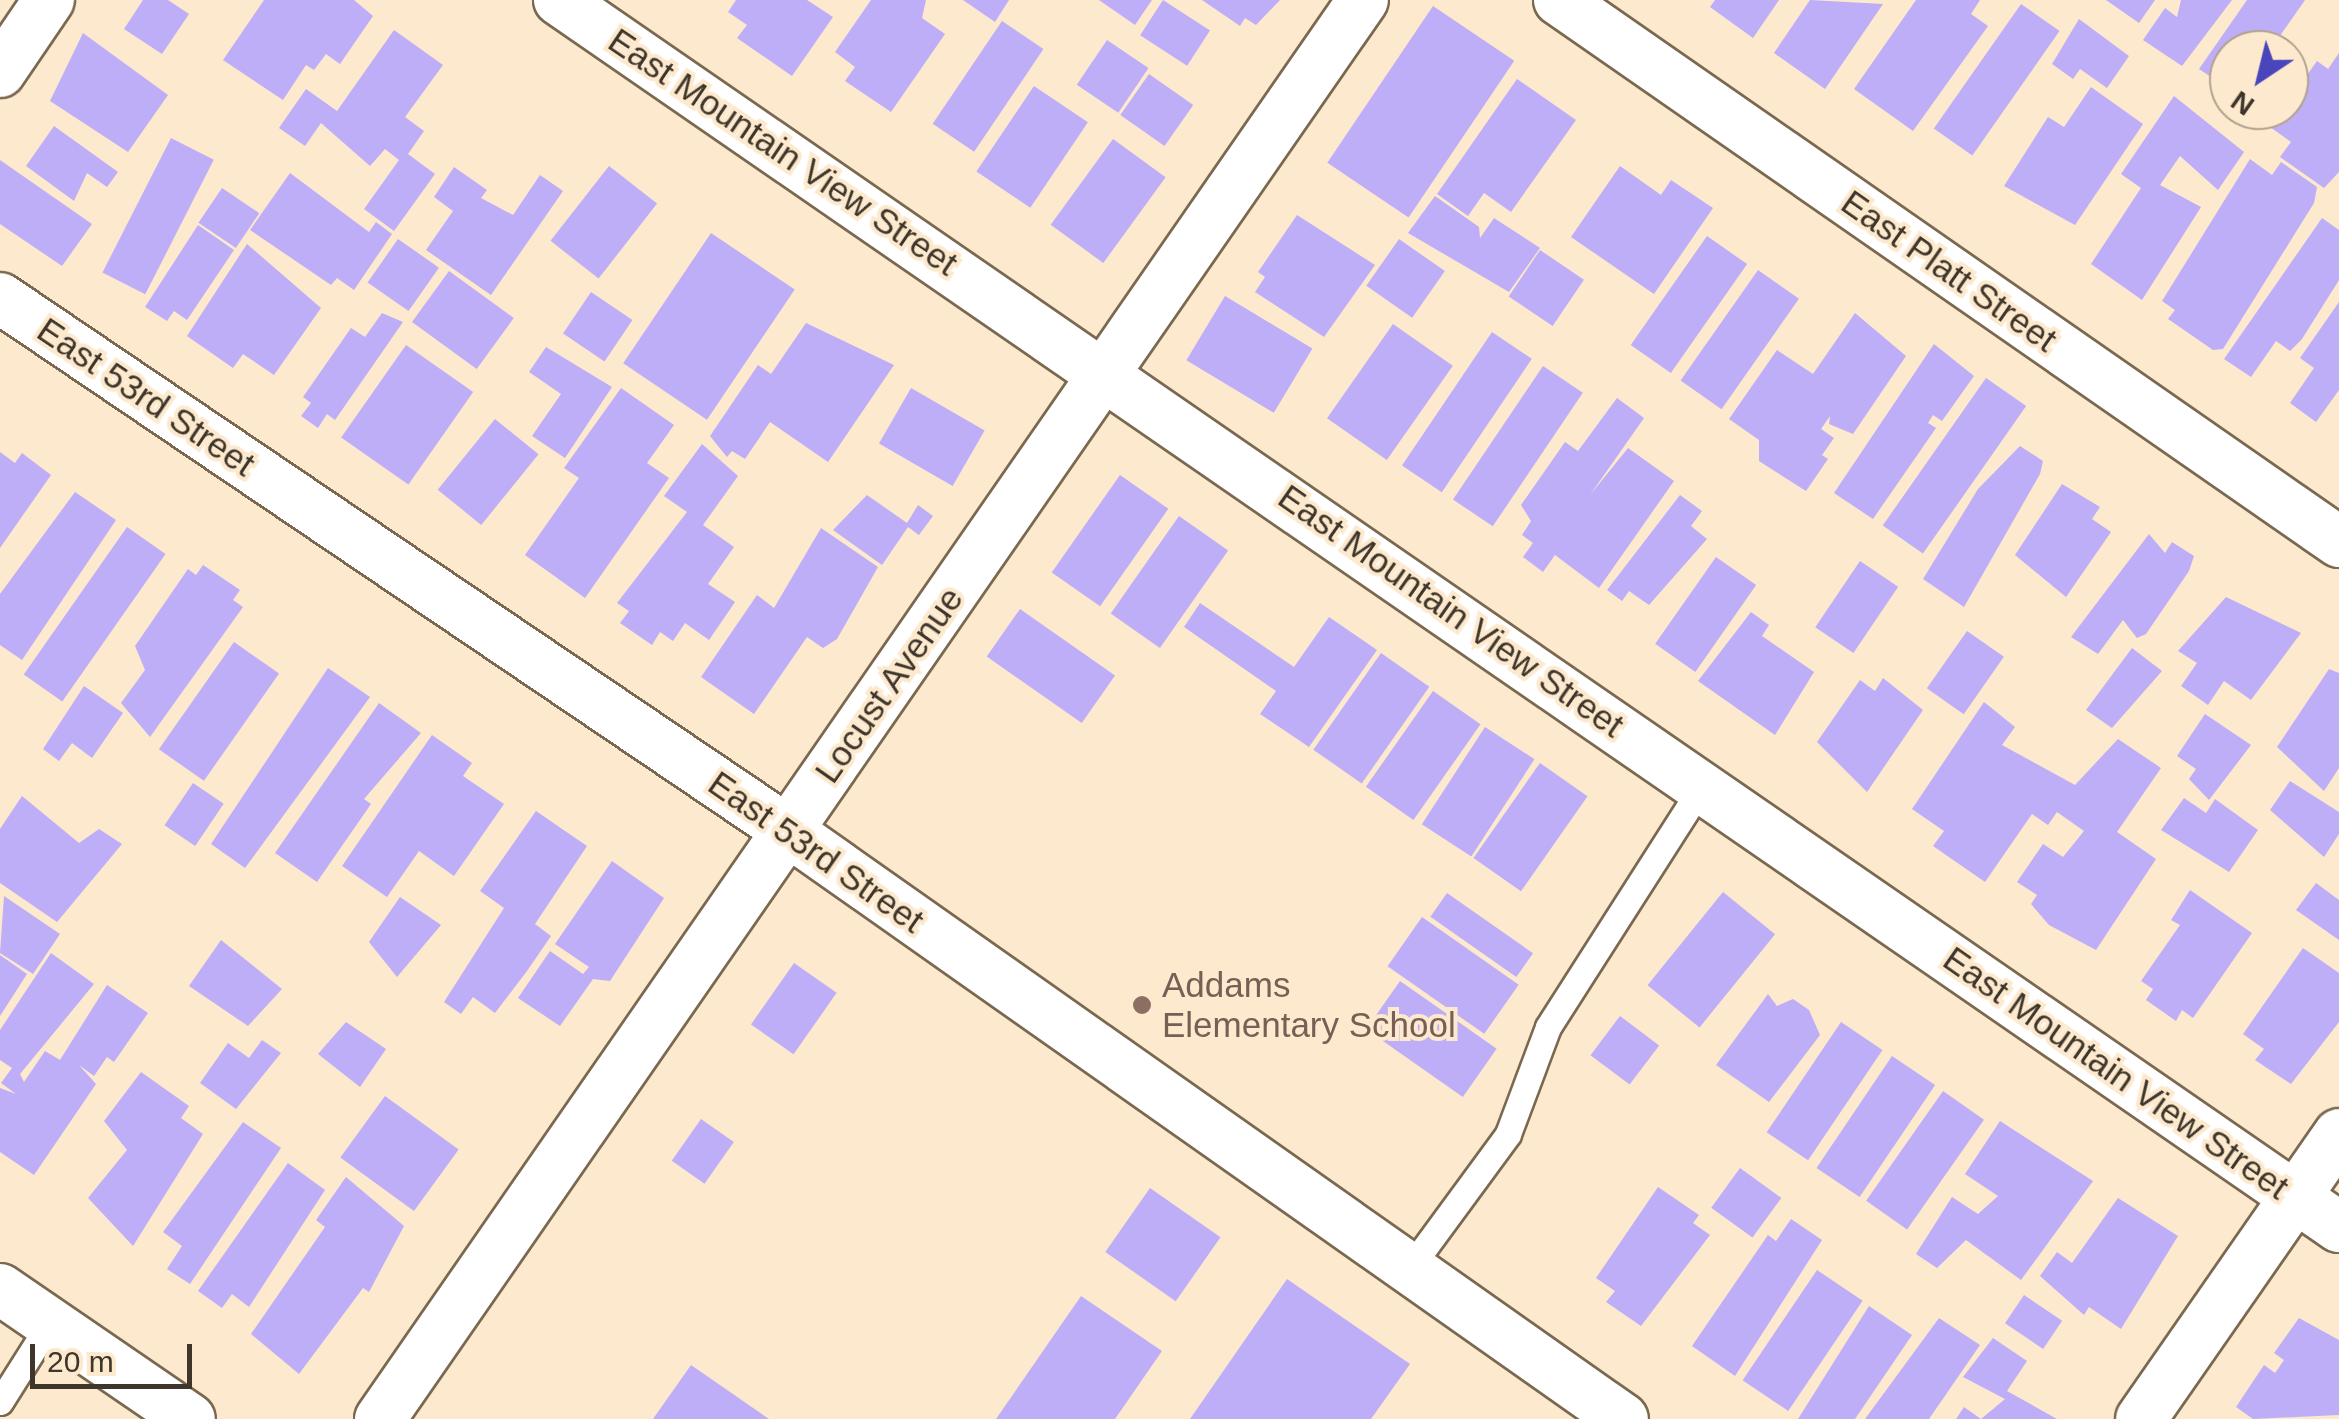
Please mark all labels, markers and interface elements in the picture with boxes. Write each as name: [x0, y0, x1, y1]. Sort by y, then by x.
street label: East Mountain View Street: [601, 19, 965, 285]
north arrow: [2209, 30, 2309, 130]
text: N: [2225, 85, 2260, 122]
street label: East Platt Street: [1833, 181, 2065, 361]
street label: East 53rd Street: [29, 309, 263, 485]
street label: East Mountain View Street: [1270, 476, 1632, 746]
street label: Locust Avenue: [806, 578, 972, 792]
street label: East 53rd Street: [700, 762, 932, 942]
street label: East Mountain View Street: [1935, 938, 2297, 1208]
place label: Addams Elementary School: [1162, 964, 1456, 1046]
marker: Addams Elementary School: [1131, 994, 1153, 1016]
scale bar: [35, 1324, 198, 1386]
text: 20 m: [47, 1345, 114, 1378]

